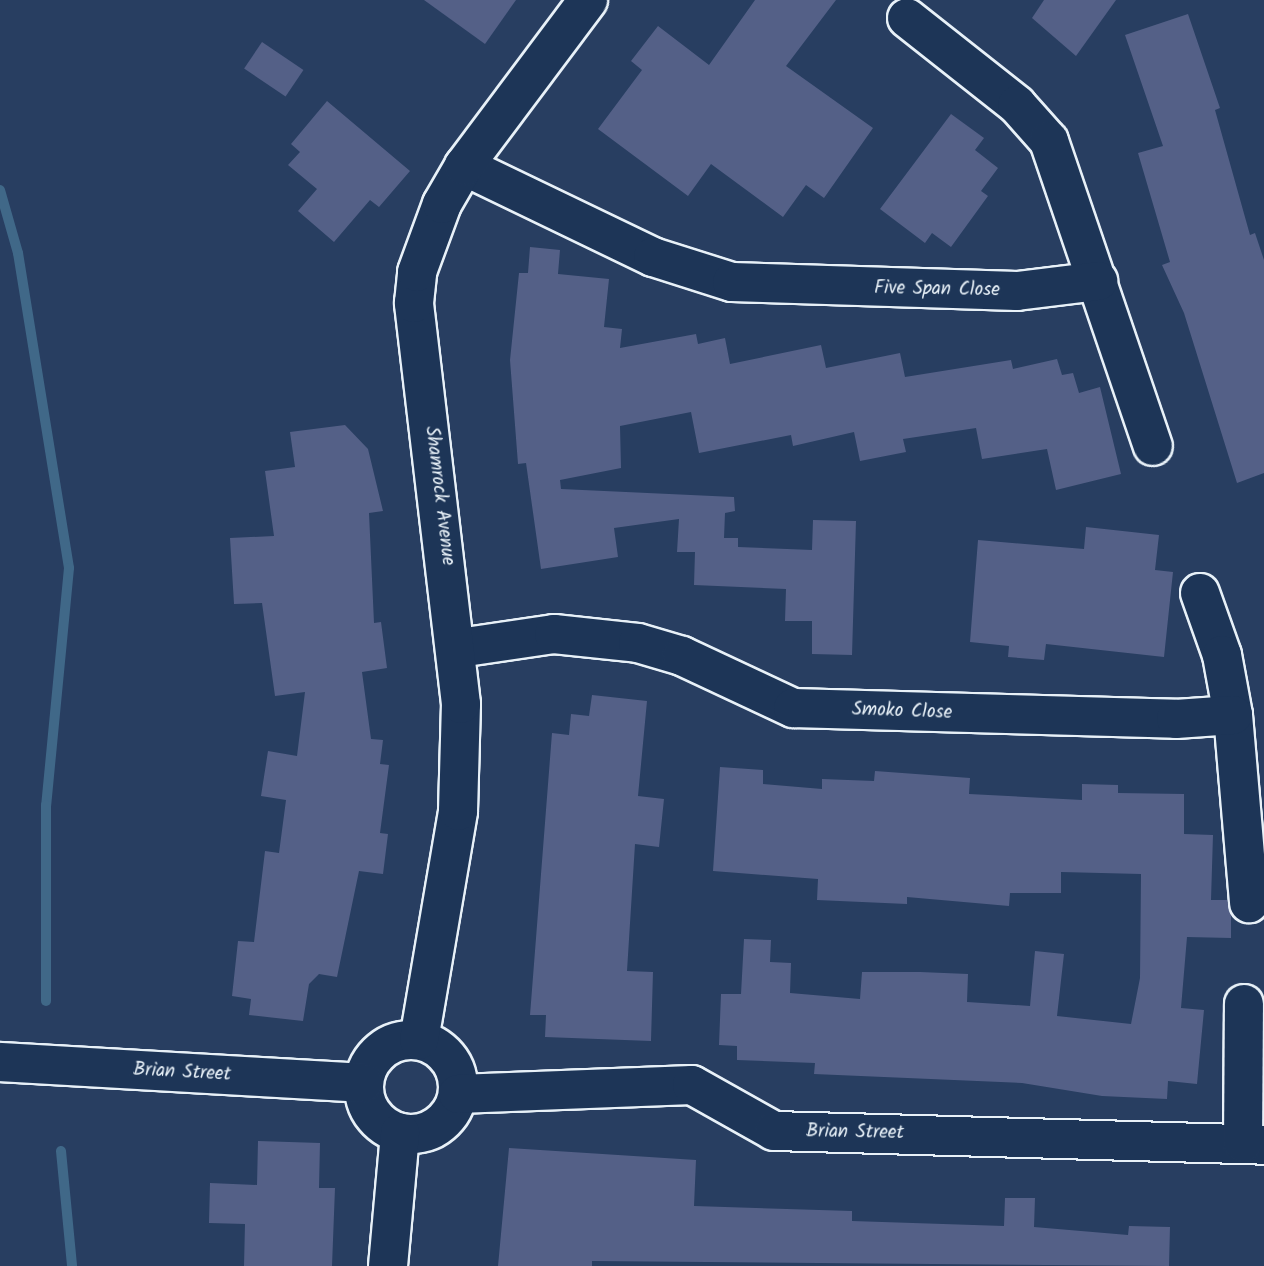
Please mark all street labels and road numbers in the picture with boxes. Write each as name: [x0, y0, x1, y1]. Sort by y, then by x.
street label: Five Span Close: [874, 278, 1000, 302]
street label: Shamrock Avenue: [419, 425, 459, 567]
street label: Smoko Close: [852, 699, 952, 725]
street label: Brian Street: [133, 1059, 231, 1087]
street label: Brian Street: [806, 1121, 904, 1145]

